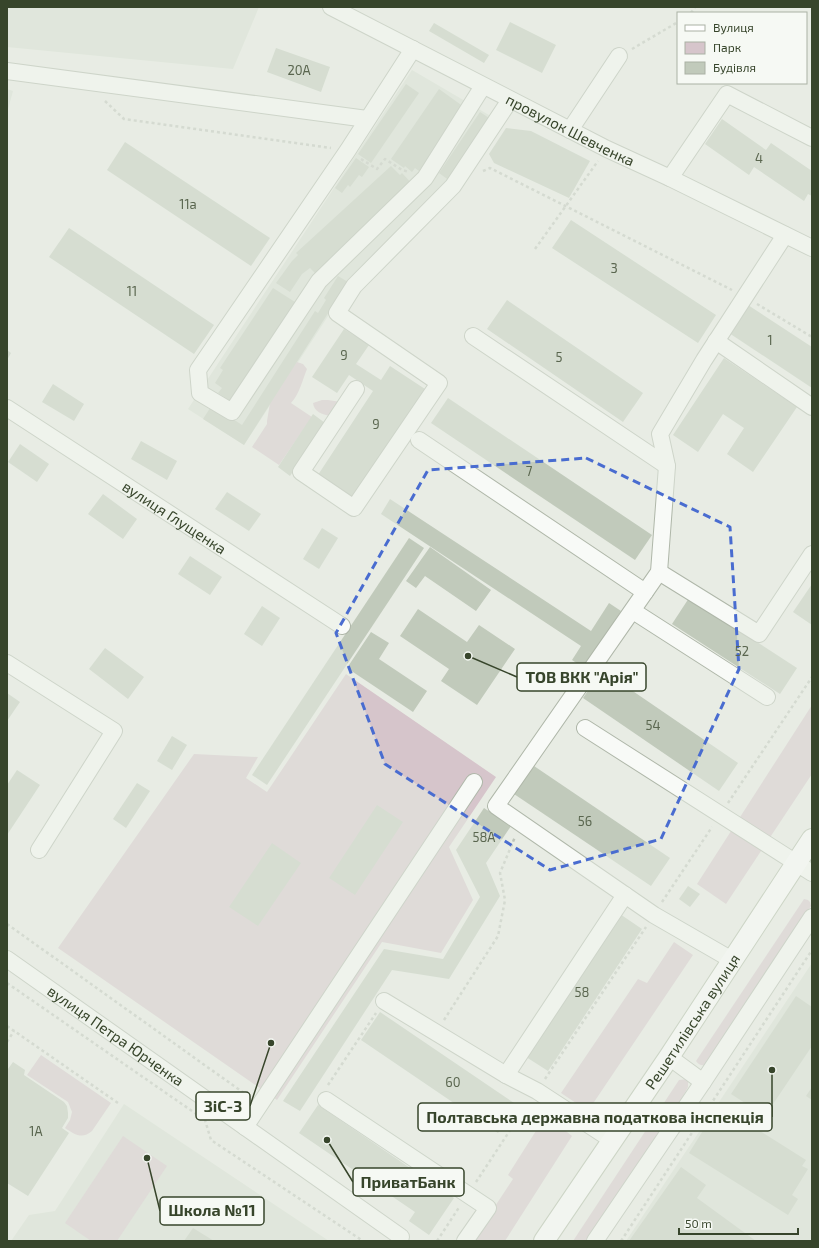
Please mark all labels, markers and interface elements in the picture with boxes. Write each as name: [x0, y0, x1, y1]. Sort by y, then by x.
legend: [677, 12, 807, 84]
text: Вулиця: [713, 20, 754, 35]
text: Парк: [713, 40, 742, 54]
text: Будівля: [713, 60, 756, 75]
house number: 20А: [287, 62, 311, 78]
street label: провулок Шевченка: [503, 90, 637, 169]
house number: 4: [755, 150, 763, 166]
house number: 11а: [179, 196, 197, 212]
house number: 3: [610, 260, 618, 276]
house number: 11: [127, 283, 137, 299]
house number: 1: [767, 332, 773, 348]
house number: 9: [340, 347, 348, 363]
house number: 5: [556, 349, 563, 365]
house number: 9: [372, 416, 380, 432]
house number: 7: [526, 463, 533, 479]
street label: вулиця Глущенка: [119, 477, 230, 557]
house number: 52: [735, 643, 749, 659]
callout: ТОВ ВКК "Арія": [517, 663, 646, 691]
text: ТОВ ВКК "Арія": [525, 667, 639, 686]
house number: 54: [646, 717, 660, 733]
house number: 56: [578, 813, 592, 829]
house number: 58А: [473, 829, 495, 845]
street label: Решетилівська вулиця: [641, 950, 743, 1092]
street label: вулиця Петра Юрченка: [44, 981, 188, 1090]
house number: 58: [575, 984, 589, 1000]
house number: 60: [445, 1074, 461, 1090]
callout: ЗіС-3: [196, 1092, 250, 1120]
text: ЗіС-3: [204, 1096, 242, 1115]
callout: Полтавська державна податкова інспекція: [418, 1103, 772, 1131]
text: Полтавська державна податкова інспекція: [426, 1107, 764, 1126]
house number: 1А: [29, 1123, 43, 1139]
callout: ПриватБанк: [353, 1168, 464, 1196]
text: ПриватБанк: [361, 1172, 455, 1191]
callout: Школа №11: [160, 1197, 264, 1225]
text: Школа №11: [168, 1200, 256, 1219]
scale bar: [679, 1210, 798, 1236]
text: 50 m: [685, 1216, 712, 1230]

